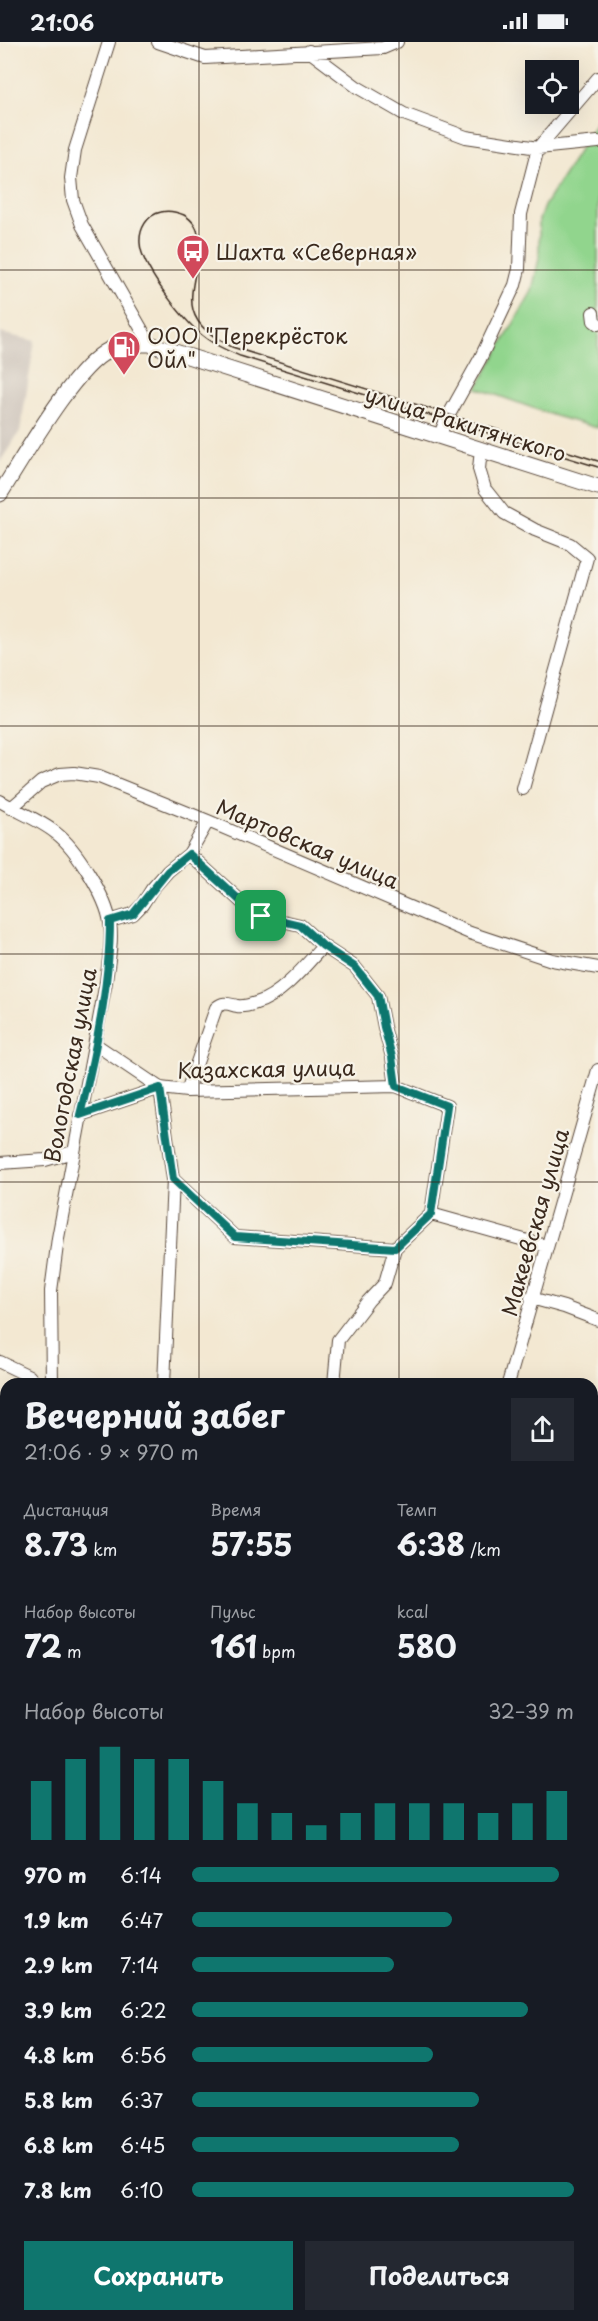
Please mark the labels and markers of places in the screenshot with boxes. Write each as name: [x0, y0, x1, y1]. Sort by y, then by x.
bus stop icon: Шахта «Северная»: [175, 233, 211, 280]
place label: Шахта «Северная»: [216, 235, 417, 267]
place label: ООО "Перекрёсток Ойл": [147, 319, 348, 375]
fuel station icon: ООО "Перекрёсток Ойл": [106, 329, 142, 376]
pin: [235, 890, 286, 941]

